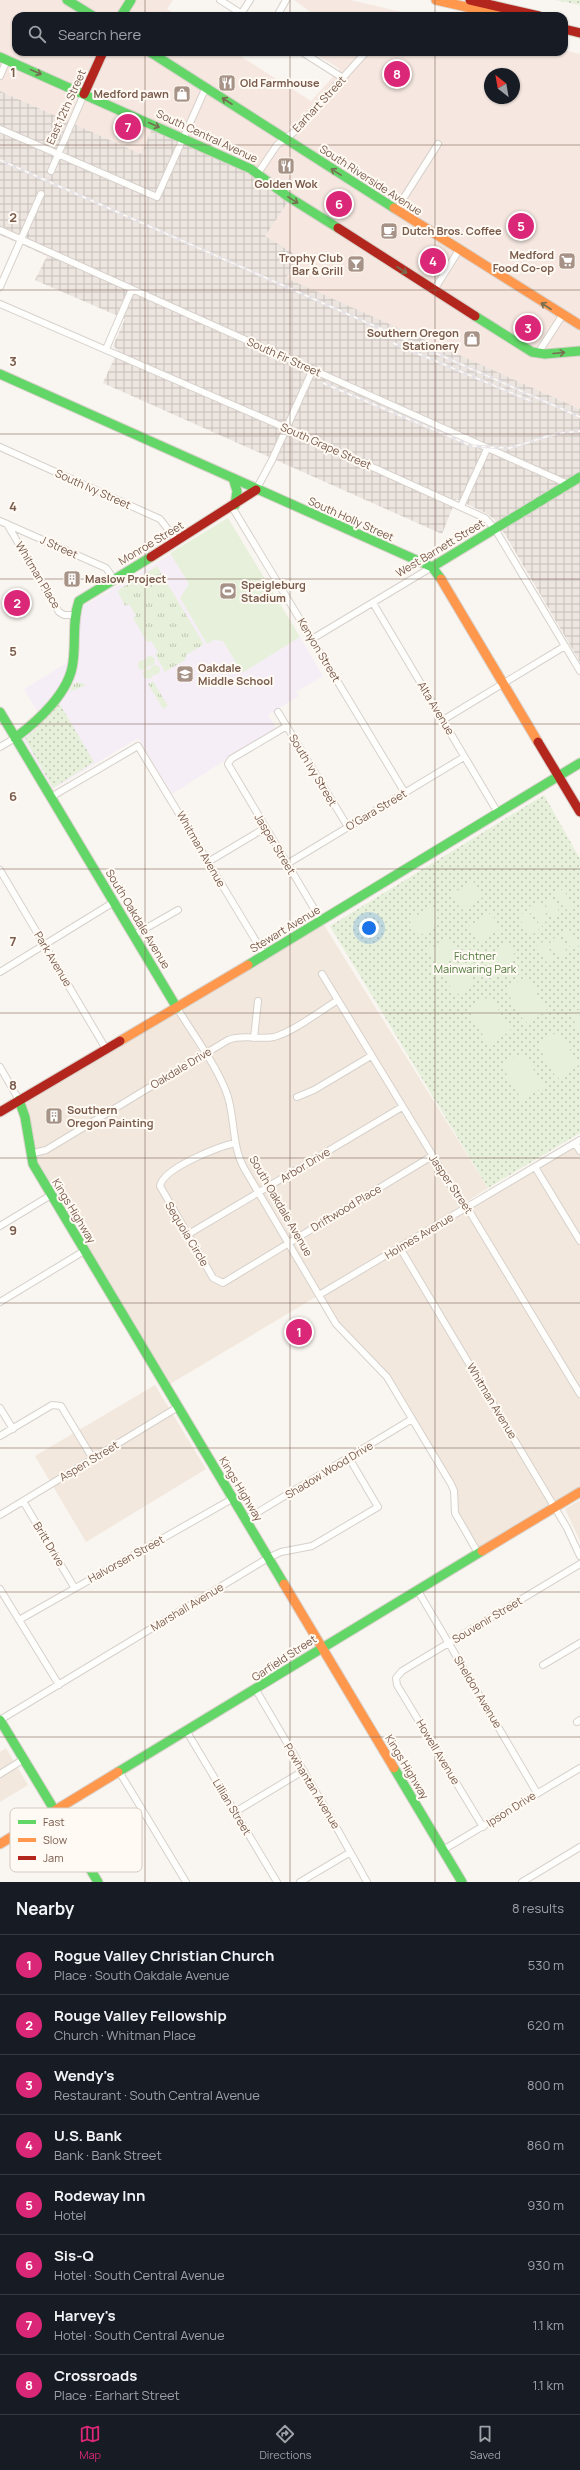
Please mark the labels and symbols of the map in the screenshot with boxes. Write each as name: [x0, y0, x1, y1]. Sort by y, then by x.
pin: 8: [384, 59, 410, 89]
text: 1: [10, 63, 16, 81]
street label: East 12th Street: [42, 67, 89, 147]
north arrow: [484, 68, 520, 104]
one-way arrow: [29, 69, 41, 77]
street label: Earhart Street: [289, 72, 349, 135]
restaurant icon: Old Farmhouse: [217, 73, 237, 93]
place label: Old Farmhouse: [240, 75, 320, 90]
shop icon: Medford pawn: [172, 84, 192, 104]
place label: Medford pawn: [94, 86, 169, 101]
one-way arrow: [222, 97, 233, 105]
street label: South Central Avenue: [154, 105, 261, 166]
pin: 7: [115, 112, 141, 142]
one-way arrow: [148, 122, 160, 129]
street label: South Riverside Avenue: [317, 141, 426, 219]
restaurant icon: Golden Wok: [276, 156, 296, 176]
one-way arrow: [330, 167, 342, 175]
place label: Golden Wok: [254, 176, 319, 191]
pin: 6: [326, 189, 352, 219]
one-way arrow: [287, 196, 299, 204]
text: 2: [9, 208, 17, 226]
pin: 5: [508, 211, 534, 241]
cafe icon: Dutch Bros. Coffee: [379, 221, 399, 241]
place label: Dutch Bros. Coffee: [402, 223, 502, 238]
pin: 4: [420, 246, 446, 276]
place label: Medford Food Co-op: [493, 247, 554, 275]
place label: Trophy Club Bar & Grill: [279, 250, 343, 278]
supermarket icon: Medford Food Co-op: [557, 251, 577, 271]
bar icon: Trophy Club Bar & Grill: [346, 254, 366, 274]
one-way arrow: [396, 266, 408, 274]
one-way arrow: [540, 301, 552, 309]
pin: 3: [515, 313, 541, 343]
place label: Southern Oregon Stationery: [367, 325, 460, 353]
shop icon: Southern Oregon Stationery: [462, 329, 482, 349]
street label: South Fir Street: [245, 334, 324, 380]
one-way arrow: [552, 349, 565, 356]
text: 3: [9, 352, 17, 370]
street label: South Grape Street: [278, 419, 374, 472]
street label: South Ivy Street: [53, 465, 133, 512]
street label: South Holly Street: [306, 493, 396, 544]
text: 4: [9, 497, 17, 515]
street label: West Barnett Street: [393, 515, 487, 580]
street label: Monroe Street: [115, 517, 186, 568]
street label: J Street: [38, 532, 80, 561]
street label: Whitman Place: [13, 538, 65, 612]
building icon: Maslow Project: [62, 569, 82, 589]
place label: Maslow Project: [85, 571, 167, 586]
place label: Speigleburg Stadium: [241, 577, 306, 605]
sports icon: Speigleburg Stadium: [218, 581, 238, 601]
pin: 2: [4, 588, 30, 618]
street label: Kenyon Street: [295, 615, 344, 684]
text: 5: [9, 642, 17, 660]
place label: Oakdale Middle School: [198, 660, 273, 688]
school or university icon: Oakdale Middle School: [175, 664, 195, 684]
street label: Alta Avenue: [415, 678, 459, 738]
street label: South Ivy Street: [286, 731, 341, 808]
street label: O'Gara Street: [343, 785, 409, 834]
text: 6: [9, 787, 17, 805]
street label: Whitman Avenue: [174, 808, 230, 890]
street label: Jasper Street: [251, 811, 299, 877]
street label: South Oakdale Avenue: [103, 866, 174, 972]
street label: Stewart Avenue: [247, 901, 323, 956]
your location: [359, 918, 379, 938]
street label: Park Avenue: [31, 928, 76, 990]
text: 7: [10, 932, 17, 950]
park label: Fichtner Mainwaring Park: [434, 948, 517, 976]
street label: Oakdale Drive: [147, 1043, 215, 1092]
text: 8: [9, 1076, 17, 1094]
place label: Southern Oregon Painting: [67, 1102, 154, 1130]
building icon: Southern Oregon Painting: [44, 1106, 64, 1126]
street label: Arbor Drive: [277, 1143, 333, 1185]
street label: Jasper Street: [426, 1151, 477, 1216]
street label: South Oakdale Avenue: [246, 1153, 317, 1259]
street label: Kings Highway: [49, 1176, 100, 1246]
street label: Driftwood Place: [308, 1180, 384, 1235]
street label: Sequoia Circle: [162, 1199, 213, 1269]
street label: Holmes Avenue: [381, 1209, 457, 1262]
text: 9: [9, 1221, 17, 1239]
pin: 1: [286, 1317, 312, 1347]
street label: Whitman Avenue: [464, 1360, 521, 1442]
street label: Aspen Street: [56, 1437, 121, 1484]
street label: Shadow Wood Drive: [282, 1437, 376, 1502]
street label: Kings Highway: [216, 1454, 267, 1524]
street label: Britt Drive: [30, 1519, 69, 1569]
street label: Halvorsen Street: [85, 1531, 167, 1586]
street label: Marshall Avenue: [148, 1579, 226, 1634]
street label: Souvenir Street: [449, 1593, 524, 1646]
street label: Garfield Street: [248, 1631, 319, 1684]
street label: Sheldon Avenue: [451, 1653, 506, 1731]
street label: Howell Avenue: [413, 1716, 464, 1788]
street label: Kings Highway: [382, 1732, 433, 1802]
street label: Powhantan Avenue: [281, 1740, 344, 1832]
street label: Lillian Street: [210, 1776, 255, 1838]
street label: Ipson Drive: [483, 1787, 539, 1830]
legend: [10, 1808, 142, 1872]
text: Fast: [43, 1814, 65, 1829]
text: Slow: [43, 1832, 68, 1847]
text: Jam: [43, 1850, 64, 1865]

